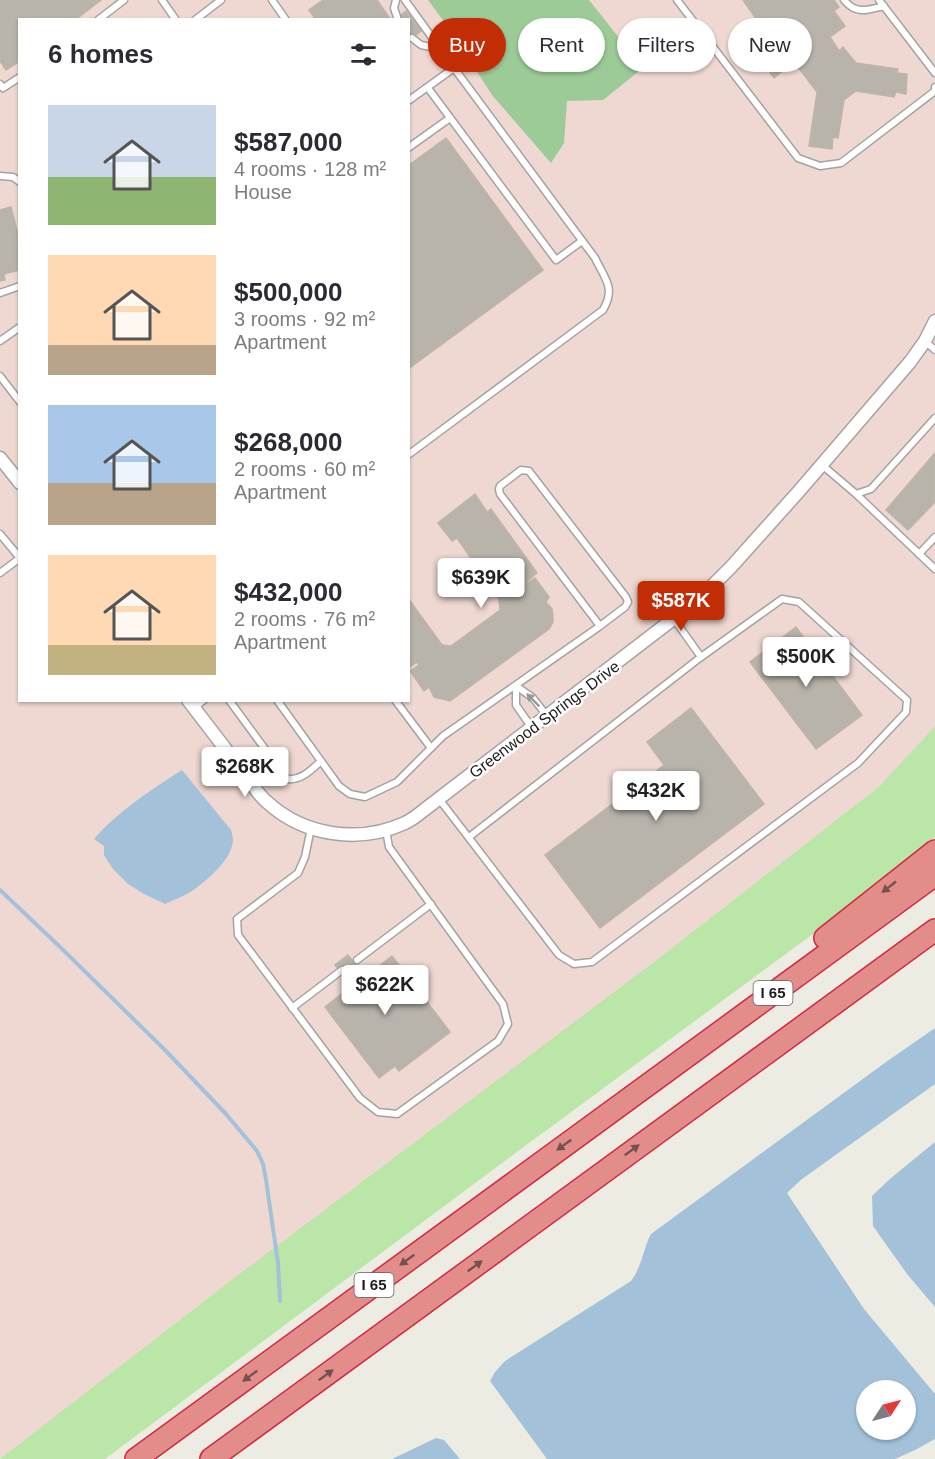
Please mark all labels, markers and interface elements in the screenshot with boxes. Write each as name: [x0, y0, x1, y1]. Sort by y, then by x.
chip: Buy: [428, 18, 506, 72]
chip: Rent: [518, 18, 605, 72]
chip: Filters: [617, 18, 716, 72]
chip: New: [728, 18, 812, 72]
icon: filters: [347, 38, 380, 71]
text: 6 homes: [48, 39, 154, 69]
text: $587,000: [234, 127, 342, 157]
icon: home: [96, 129, 168, 201]
text: 4 rooms · 128 m²: [234, 158, 386, 180]
text: House: [234, 181, 292, 203]
text: $500,000: [234, 277, 342, 307]
icon: home: [96, 279, 168, 351]
text: 3 rooms · 92 m²: [234, 308, 375, 330]
text: Apartment: [234, 331, 326, 353]
text: $268,000: [234, 427, 342, 457]
icon: home: [96, 429, 168, 501]
text: 2 rooms · 60 m²: [234, 458, 375, 480]
text: Apartment: [234, 481, 326, 503]
pin: $639K: [439, 558, 523, 609]
text: $639K: [452, 566, 510, 588]
text: $432,000: [234, 577, 342, 607]
icon: home: [96, 579, 168, 651]
pin: $587K: [639, 581, 723, 632]
text: $587K: [652, 589, 710, 611]
text: 2 rooms · 76 m²: [234, 608, 375, 630]
text: Apartment: [234, 631, 326, 653]
pin: $500K: [764, 637, 848, 688]
text: $500K: [777, 645, 835, 667]
street label: Greenwood Springs Drive: [466, 657, 623, 781]
one-way arrow: [525, 693, 540, 707]
pin: $268K: [203, 747, 287, 798]
text: $268K: [216, 755, 274, 777]
pin: $432K: [614, 771, 698, 822]
text: $432K: [627, 779, 685, 801]
one-way arrow: [881, 881, 897, 894]
pin: $622K: [343, 965, 427, 1016]
text: $622K: [356, 973, 414, 995]
road number: I 65: [754, 981, 792, 1005]
one-way arrow: [557, 1139, 573, 1151]
one-way arrow: [625, 1145, 640, 1157]
one-way arrow: [400, 1254, 415, 1266]
one-way arrow: [467, 1260, 482, 1272]
road number: I 65: [354, 1273, 394, 1297]
one-way arrow: [317, 1369, 333, 1381]
one-way arrow: [242, 1370, 258, 1382]
north arrow: [856, 1380, 916, 1440]
map controls: [856, 1380, 916, 1440]

